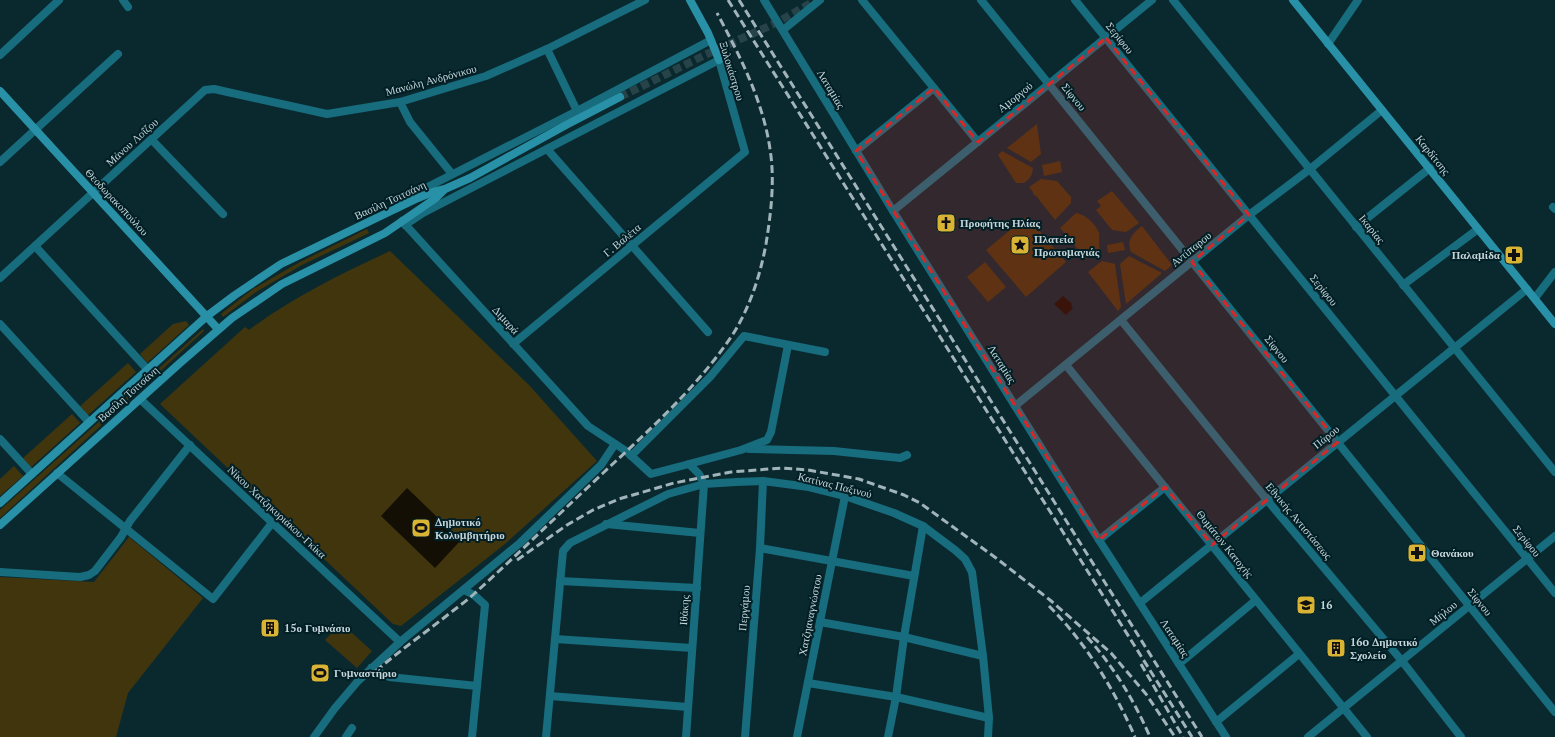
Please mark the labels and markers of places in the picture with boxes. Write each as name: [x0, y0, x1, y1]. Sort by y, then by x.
church icon: Προφήτης Ηλίας: [935, 212, 957, 234]
place label: Προφήτης Ηλίας: [960, 216, 1040, 230]
place label: Πλατεία Πρωτομαγιάς: [1034, 232, 1100, 259]
place icon: Πλατεία Πρωτομαγιάς: [1009, 234, 1031, 256]
pharmacy icon: Παλαμίδα: [1503, 244, 1525, 266]
place label: Παλαμίδα: [1452, 248, 1501, 262]
place label: Δημοτικό Κολυμβητήριο: [435, 515, 505, 542]
sports icon: Δημοτικό Κολυμβητήριο: [410, 517, 432, 539]
pharmacy icon: Θανάκου: [1406, 542, 1428, 564]
place label: Θανάκου: [1431, 546, 1474, 560]
school or university icon: 16: [1295, 594, 1317, 616]
place label: 16: [1320, 598, 1332, 612]
building icon: 15ο Γυμνάσιο: [259, 617, 281, 639]
place label: 15ο Γυμνάσιο: [284, 621, 351, 635]
place label: 16o Δημοτικό Σχολείο: [1350, 635, 1418, 662]
building icon: 16o Δημοτικό Σχολείο: [1325, 637, 1347, 659]
sports icon: Γυμναστήριο: [309, 662, 331, 684]
place label: Γυμναστήριο: [334, 666, 397, 680]

